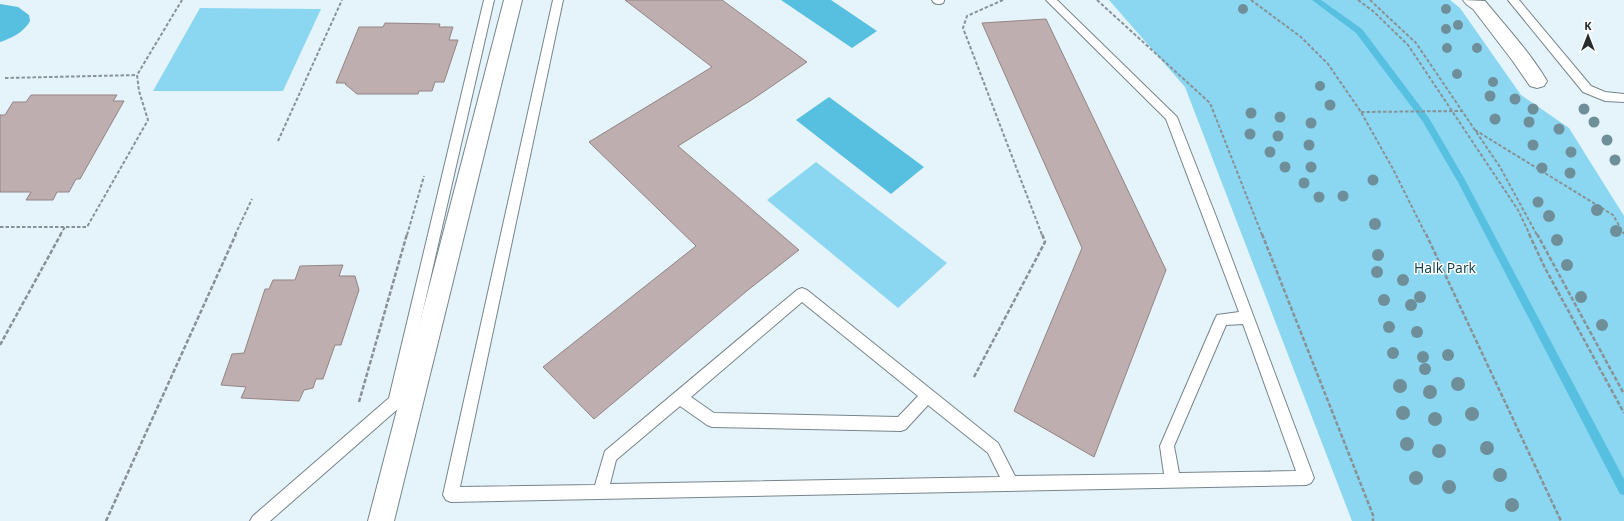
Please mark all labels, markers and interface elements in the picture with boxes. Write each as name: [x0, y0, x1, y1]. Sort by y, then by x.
north arrow: [1568, 16, 1608, 56]
text: K: [1584, 18, 1592, 33]
park label: Halk Park: [1414, 258, 1477, 277]

